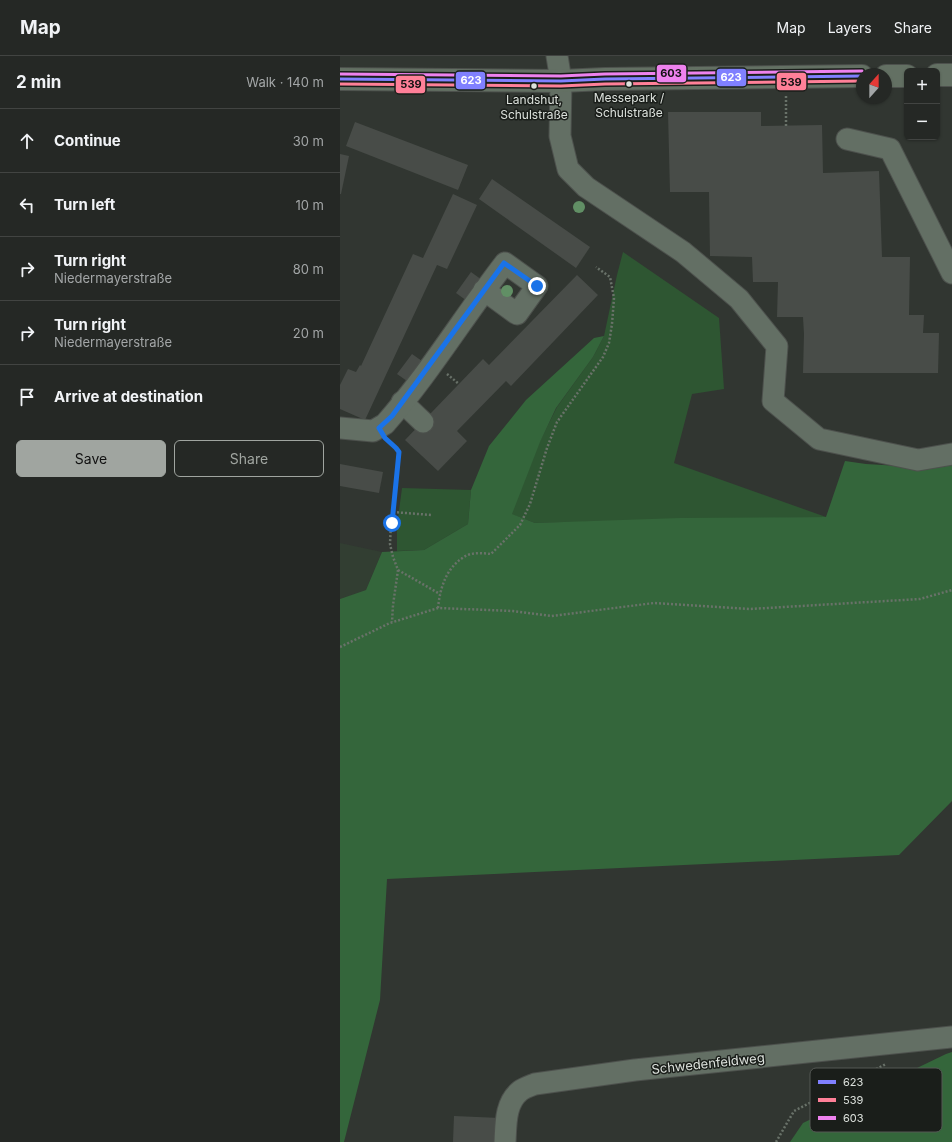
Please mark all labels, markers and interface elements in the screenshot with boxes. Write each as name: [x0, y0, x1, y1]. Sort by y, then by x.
text: Map: [20, 16, 61, 39]
text: Map: [777, 19, 806, 36]
text: Layers: [828, 19, 872, 36]
text: Share: [894, 19, 932, 36]
line badge: 603: [656, 64, 687, 83]
text: 603: [660, 66, 682, 80]
line badge: 623: [716, 68, 747, 87]
north arrow: [856, 68, 892, 104]
map controls: [904, 68, 940, 140]
button: +: [904, 68, 940, 104]
text: 623: [720, 70, 742, 84]
line badge: 623: [455, 71, 486, 90]
text: 2 min: [16, 72, 61, 92]
line badge: 539: [776, 72, 807, 91]
text: 623: [460, 73, 482, 87]
text: Walk · 140 m: [246, 74, 324, 90]
line badge: 539: [395, 75, 426, 94]
text: 539: [780, 75, 802, 89]
text: 539: [400, 77, 422, 91]
marker: Messepark / Schulstraße: [624, 79, 634, 89]
marker: Landshut, Schulstraße: [529, 81, 539, 91]
place label: Messepark / Schulstraße: [594, 90, 665, 120]
place label: Landshut, Schulstraße: [500, 92, 568, 122]
button: −: [904, 104, 940, 140]
icon: ahead: [16, 130, 38, 152]
text: Continue: [54, 131, 121, 150]
text: 30 m: [293, 133, 324, 149]
icon: left: [16, 194, 38, 216]
text: Turn left: [54, 195, 115, 214]
text: 10 m: [295, 197, 324, 213]
text: Turn right: [54, 251, 126, 270]
icon: right: [16, 258, 38, 280]
text: 80 m: [293, 261, 324, 277]
text: Niedermayerstraße: [54, 270, 172, 286]
route end: [528, 277, 546, 295]
text: Turn right: [54, 315, 126, 334]
icon: right: [16, 322, 38, 344]
text: 20 m: [293, 325, 324, 341]
text: Niedermayerstraße: [54, 334, 172, 350]
icon: arrive: [16, 386, 38, 408]
text: Arrive at destination: [54, 387, 203, 406]
button: Save: [16, 440, 166, 477]
button: Share: [174, 440, 324, 477]
route start: [383, 514, 401, 532]
street label: Schwedenfeldweg: [651, 1049, 765, 1077]
legend: [810, 1068, 942, 1132]
text: 623: [843, 1075, 864, 1089]
text: 539: [843, 1093, 863, 1107]
text: 603: [843, 1111, 864, 1125]

